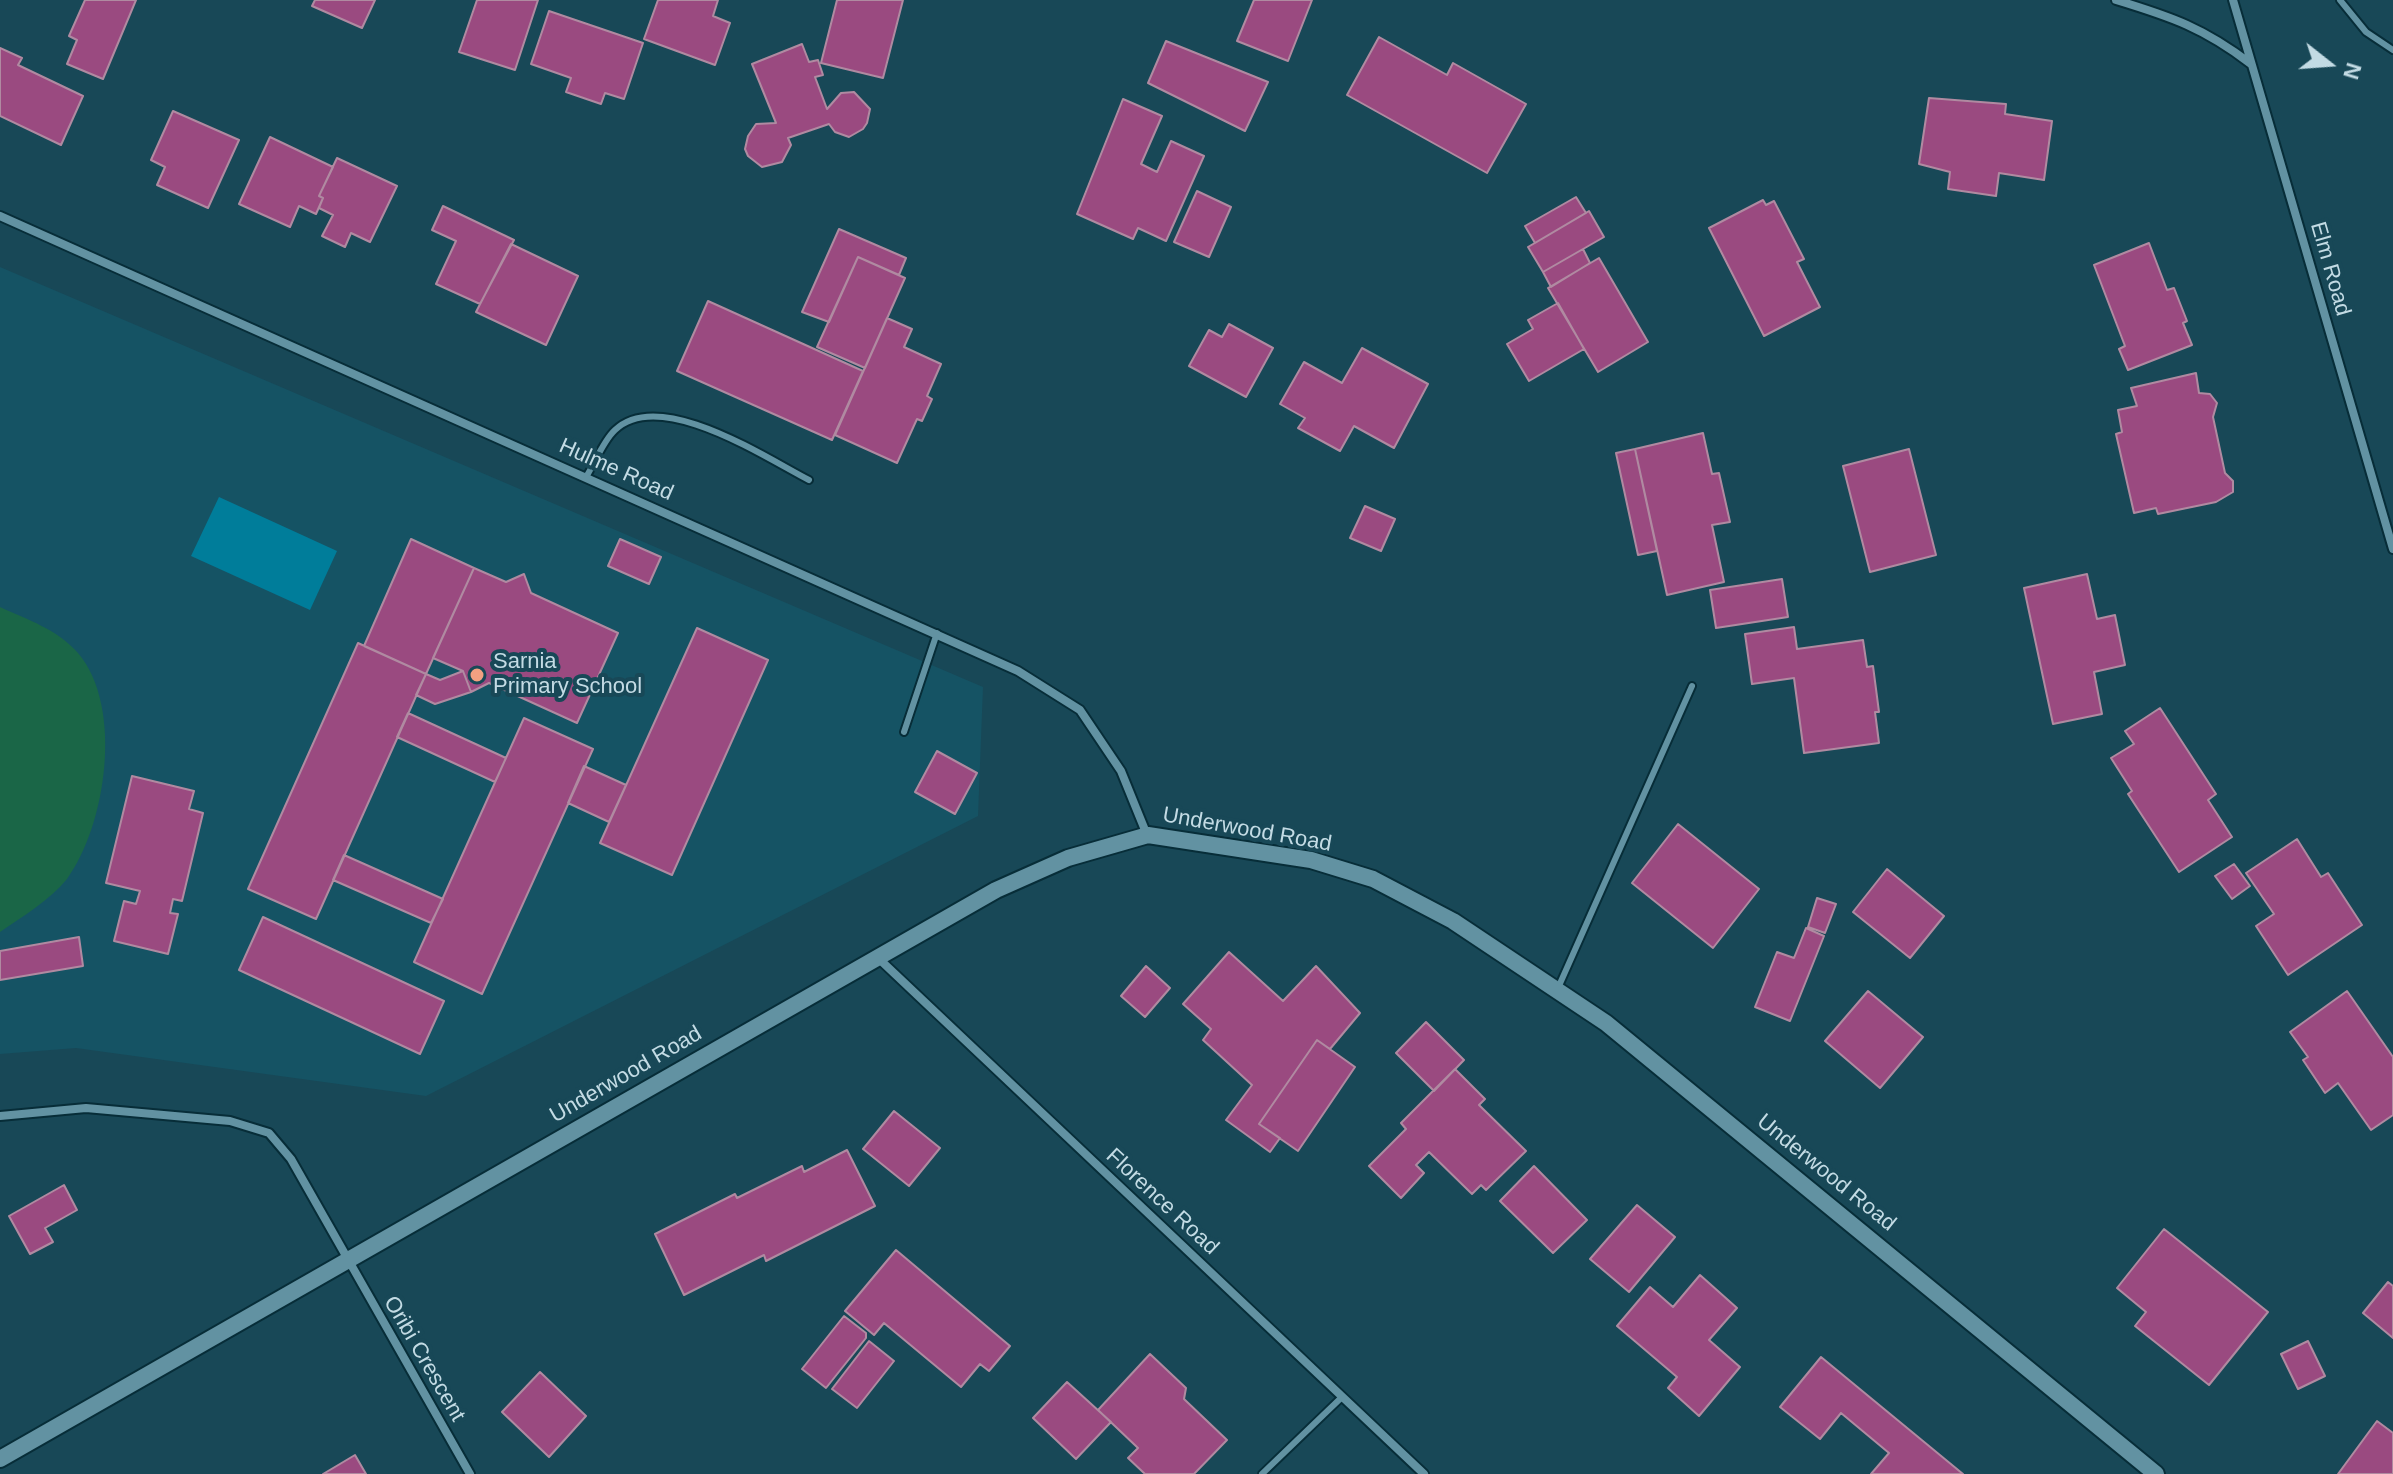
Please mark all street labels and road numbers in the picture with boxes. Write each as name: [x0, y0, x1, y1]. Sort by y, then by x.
street label: Elm Road: [2304, 219, 2356, 319]
street label: Hulme Road: [555, 433, 677, 507]
street label: Underwood Road: [1160, 802, 1334, 858]
street label: Underwood Road: [545, 1021, 707, 1129]
street label: Underwood Road: [1751, 1109, 1901, 1237]
street label: Florence Road: [1100, 1143, 1224, 1261]
street label: Oribi Crescent: [377, 1292, 471, 1426]

